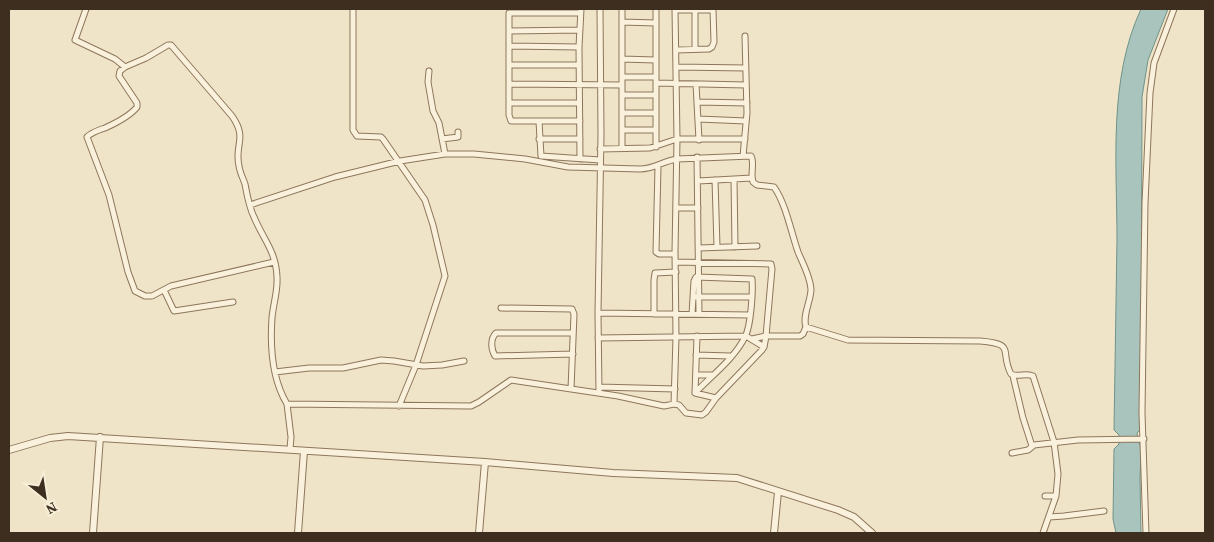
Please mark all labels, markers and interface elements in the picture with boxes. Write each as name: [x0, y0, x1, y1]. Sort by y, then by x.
north arrow: [20, 472, 70, 522]
text: N: [42, 497, 61, 519]

